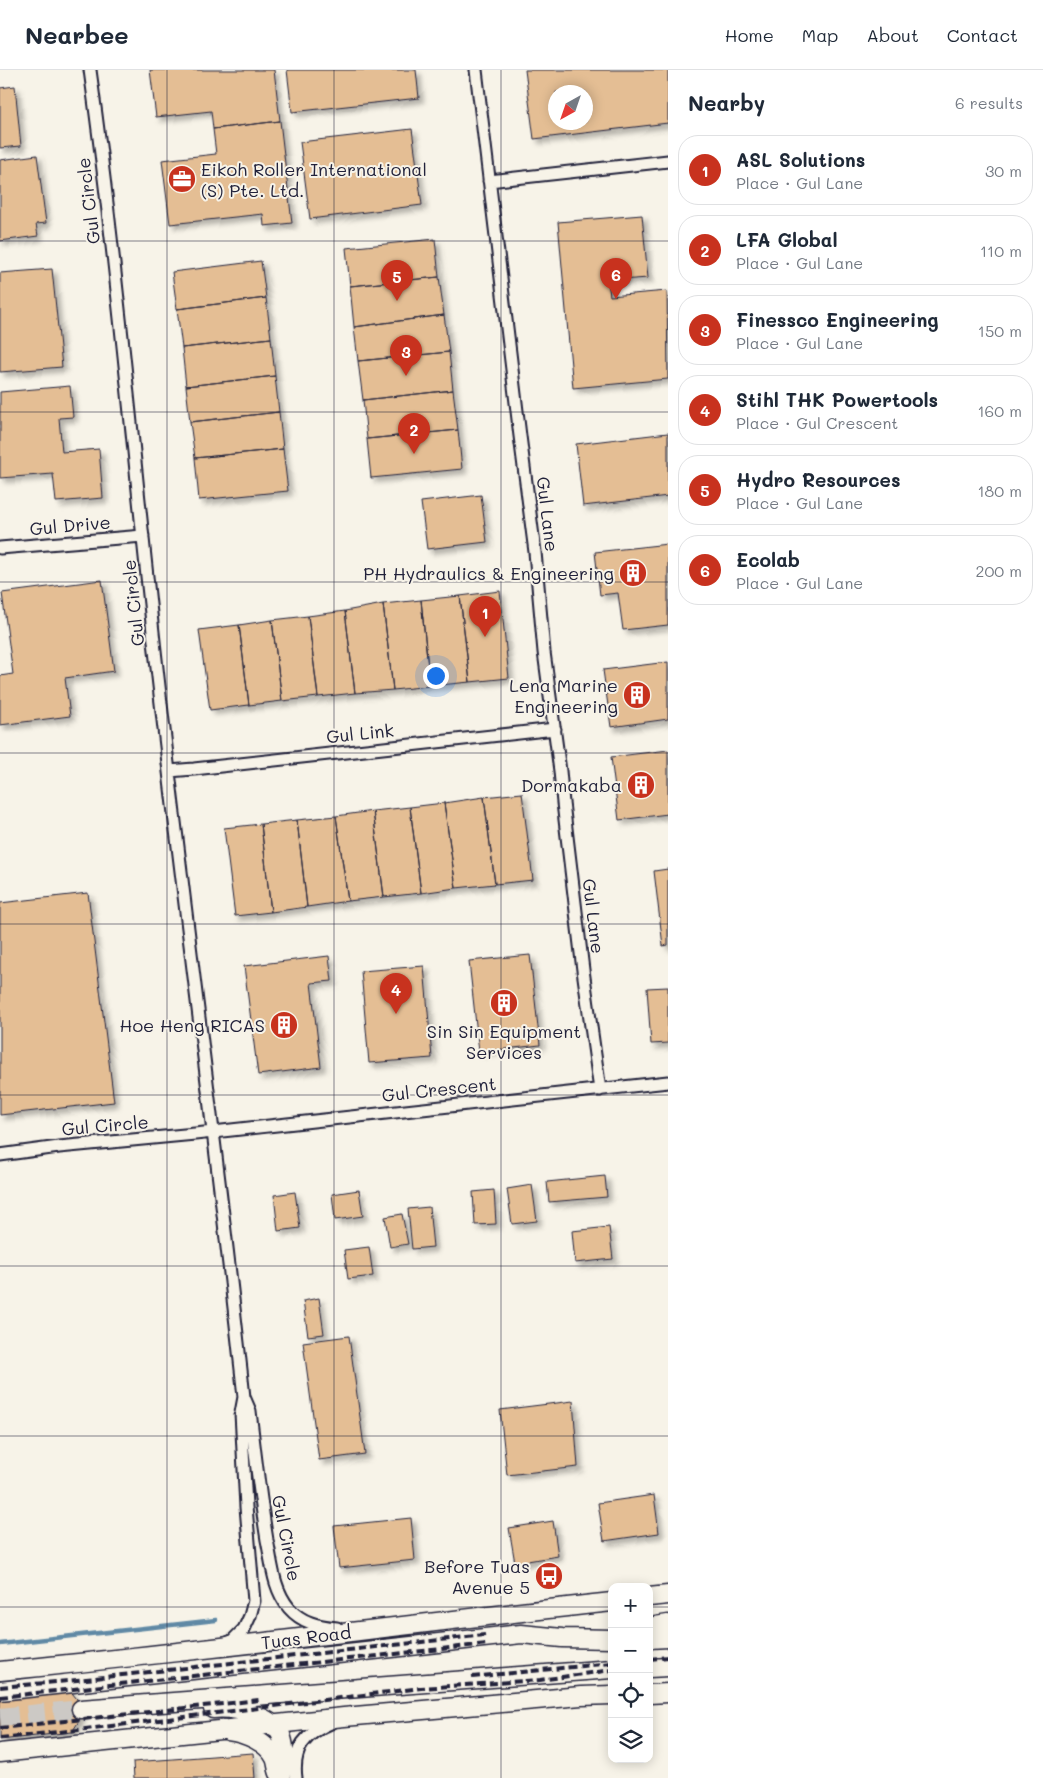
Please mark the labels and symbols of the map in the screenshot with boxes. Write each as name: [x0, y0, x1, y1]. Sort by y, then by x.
north arrow: [548, 85, 593, 130]
street label: Gul Circle: [71, 156, 105, 246]
place label: Eikoh Roller International (S) Pte. Ltd.: [201, 157, 427, 202]
office icon: Eikoh Roller International (S) Pte. Ltd.: [167, 164, 197, 194]
pin: 6: [600, 258, 632, 299]
pin: 5: [381, 260, 413, 301]
pin: 3: [390, 335, 422, 376]
pin: 2: [398, 413, 430, 454]
street label: Gul Lane: [532, 475, 564, 553]
street label: Gul Drive: [29, 510, 111, 540]
street label: Gul Circle: [117, 558, 149, 648]
building icon: PH Hydraulics & Engineering: [618, 558, 648, 588]
place label: PH Hydraulics & Engineering: [363, 561, 614, 585]
pin: 1: [469, 596, 501, 637]
your location: [423, 663, 449, 689]
place label: Lena Marine Engineering: [509, 673, 618, 718]
building icon: Lena Marine Engineering: [622, 680, 652, 710]
street label: Gul Link: [325, 718, 395, 748]
building icon: Dormakaba: [626, 770, 656, 800]
place label: Dormakaba: [521, 773, 622, 797]
street label: Gul Lane: [578, 877, 610, 955]
pin: 4: [380, 973, 412, 1014]
building icon: Sin Sin Equipment Services: [489, 988, 519, 1018]
building icon: Hoe Heng RICAS: [269, 1010, 299, 1040]
place label: Hoe Heng RICAS: [120, 1013, 265, 1037]
place label: Sin Sin Equipment Services: [427, 1019, 581, 1064]
street label: Gul Crescent: [381, 1071, 497, 1107]
street label: Gul Circle: [61, 1109, 149, 1141]
street label: Gul Circle: [267, 1493, 307, 1583]
place label: Before Tuas Avenue 5: [424, 1554, 530, 1599]
bus stop icon: Before Tuas Avenue 5: [534, 1561, 564, 1591]
street label: Tuas Road: [260, 1620, 352, 1654]

